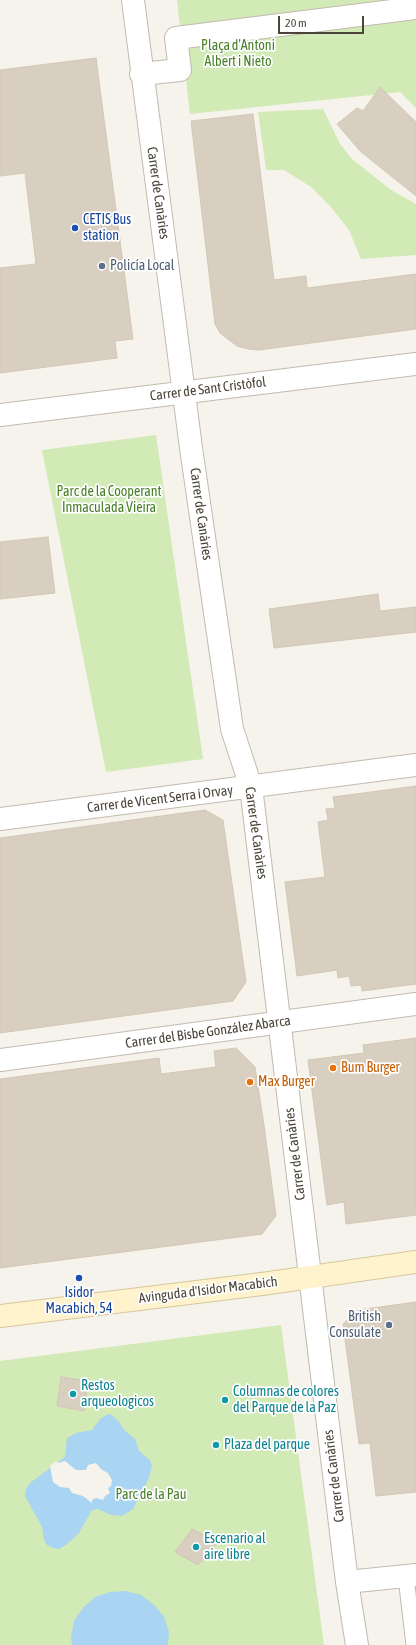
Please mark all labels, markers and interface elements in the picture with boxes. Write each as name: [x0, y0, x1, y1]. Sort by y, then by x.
scale bar: [280, 8, 366, 34]
text: 20 m: [285, 16, 307, 30]
park label: Plaça d'Antoni Albert i Nieto: [201, 38, 275, 70]
street label: Carrer de Canàries: [143, 146, 173, 240]
place label: CETIS Bus station: [83, 212, 131, 244]
marker: CETIS Bus station: [70, 223, 80, 233]
place label: Policía Local: [110, 258, 174, 274]
marker: Policía Local: [97, 261, 107, 271]
street label: Carrer de Sant Cristòfol: [149, 374, 267, 404]
street label: Carrer de Canàries: [186, 467, 216, 561]
park label: Parc de la Cooperant Inmaculada Vieira: [57, 484, 161, 516]
street label: Carrer de Vicent Serra i Orvay: [86, 782, 234, 816]
street label: Carrer de Canàries: [241, 786, 271, 880]
street label: Carrer del Bisbe González Abarca: [124, 1012, 292, 1052]
place label: Bum Burger: [341, 1060, 400, 1076]
marker: Bum Burger: [328, 1063, 338, 1073]
place label: Max Burger: [258, 1074, 315, 1090]
marker: Max Burger: [245, 1077, 255, 1087]
street label: Carrer de Canàries: [281, 1107, 309, 1201]
marker: Isidor Macabich, 54: [74, 1273, 84, 1283]
street label: Avinguda d'Isidor Macabich: [138, 1273, 278, 1307]
place label: Isidor Macabich, 54: [46, 1285, 112, 1318]
place label: British Consulate: [329, 1309, 381, 1342]
marker: British Consulate: [384, 1320, 394, 1330]
place label: Restos arqueologicos: [81, 1378, 154, 1410]
place label: Columnas de colores del Parque de la Paz: [233, 1384, 339, 1416]
marker: Restos arqueologicos: [68, 1389, 78, 1399]
marker: Columnas de colores del Parque de la Paz: [220, 1395, 230, 1405]
street label: Carrer de Canàries: [320, 1429, 348, 1523]
place label: Plaza del parque: [224, 1437, 310, 1453]
marker: Plaza del parque: [211, 1440, 221, 1450]
park label: Parc de la Pau: [115, 1487, 187, 1503]
place label: Escenario al aire libre: [204, 1531, 266, 1564]
marker: Escenario al aire libre: [191, 1542, 201, 1552]

